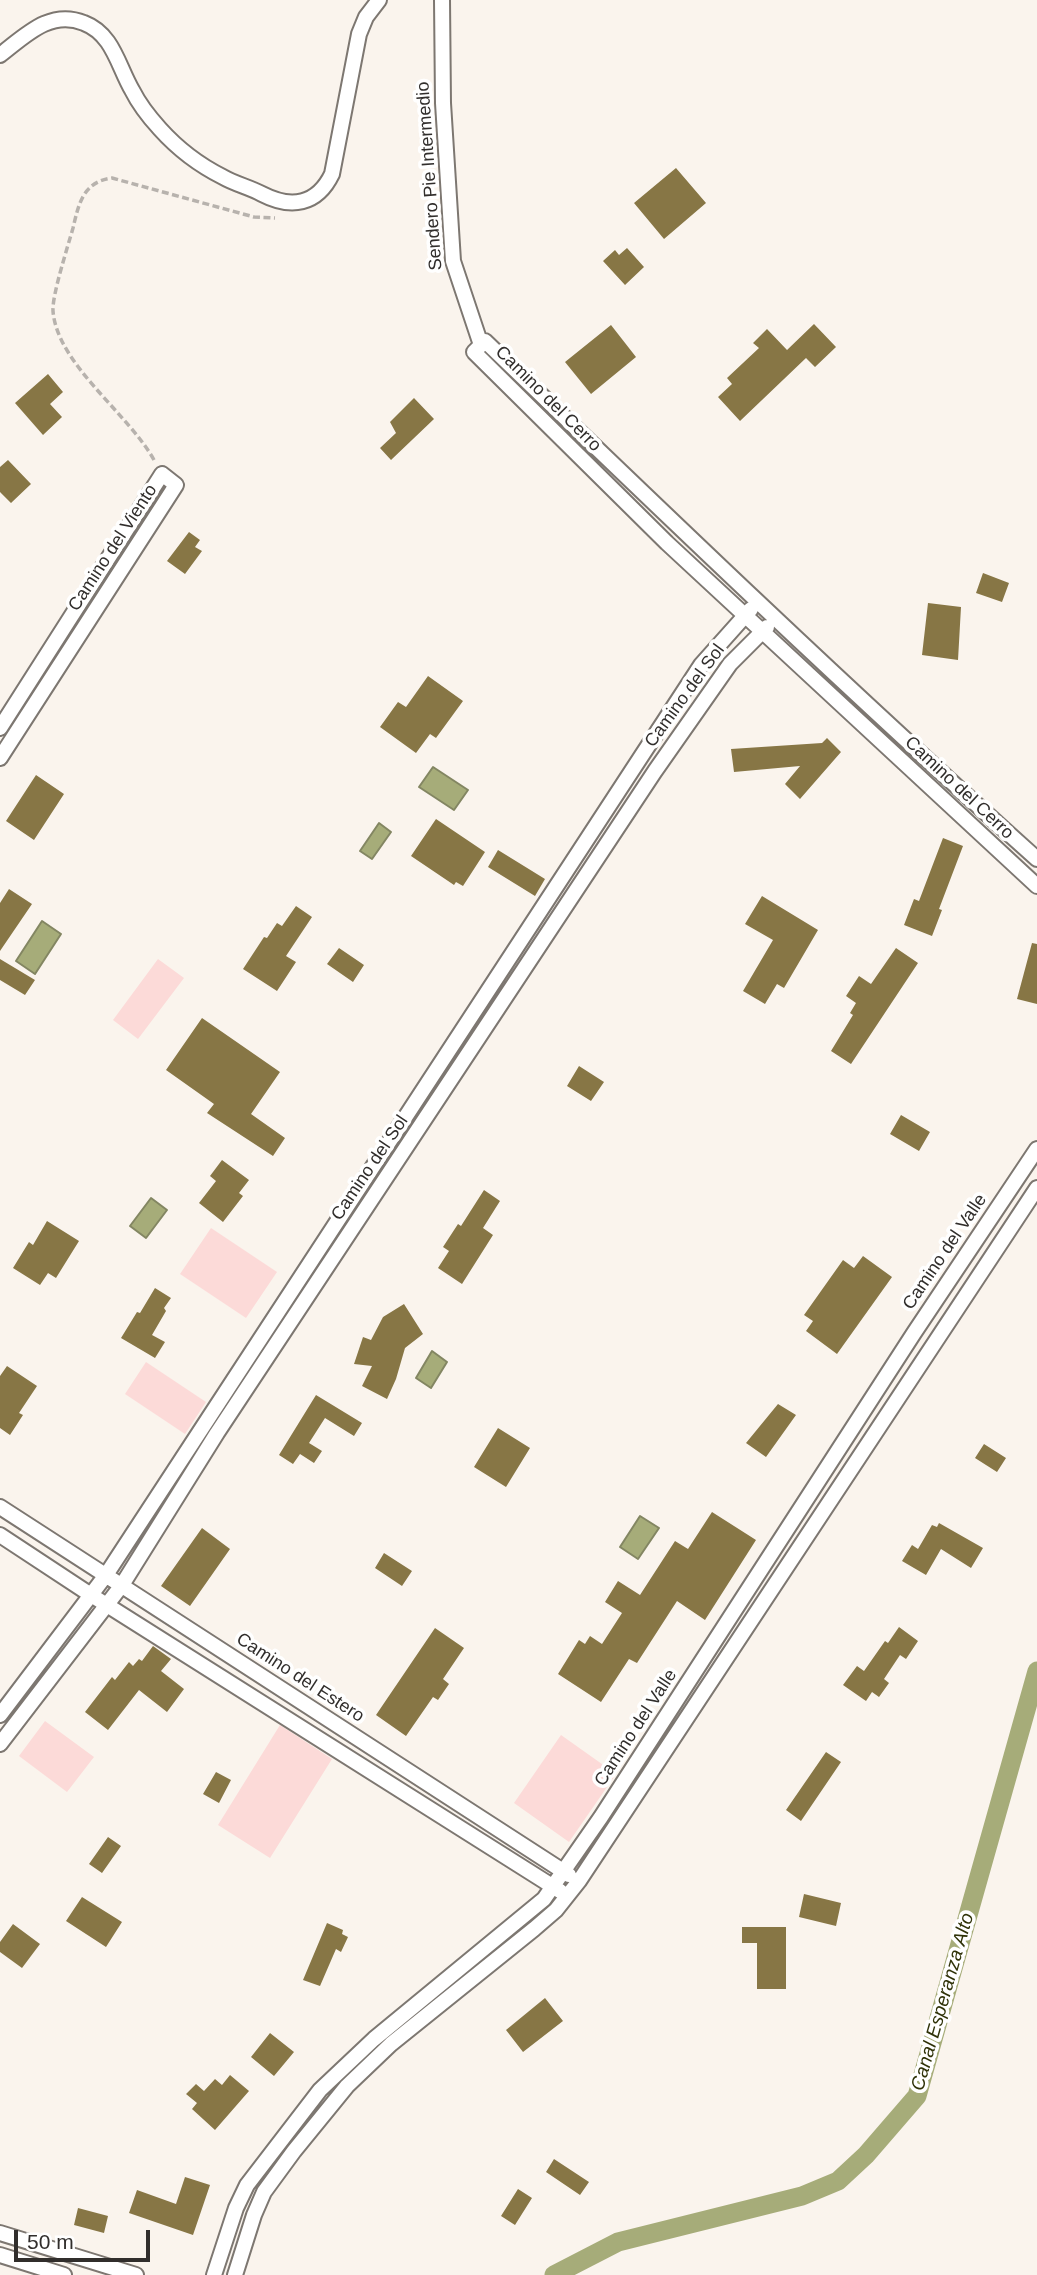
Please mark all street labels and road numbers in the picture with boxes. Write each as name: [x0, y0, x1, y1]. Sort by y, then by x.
street label: Sendero Pie Intermedio: [413, 81, 447, 271]
street label: Camino del Cerro: [490, 341, 606, 457]
street label: Camino del Viento: [64, 481, 162, 615]
street label: Camino del Sol: [640, 640, 730, 752]
street label: Camino del Cerro: [900, 732, 1018, 844]
street label: Camino del Sol: [327, 1111, 413, 1225]
street label: Camino del Valle: [898, 1190, 992, 1314]
street label: Camino del Estero: [232, 1629, 368, 1727]
street label: Camino del Valle: [590, 1666, 682, 1790]

